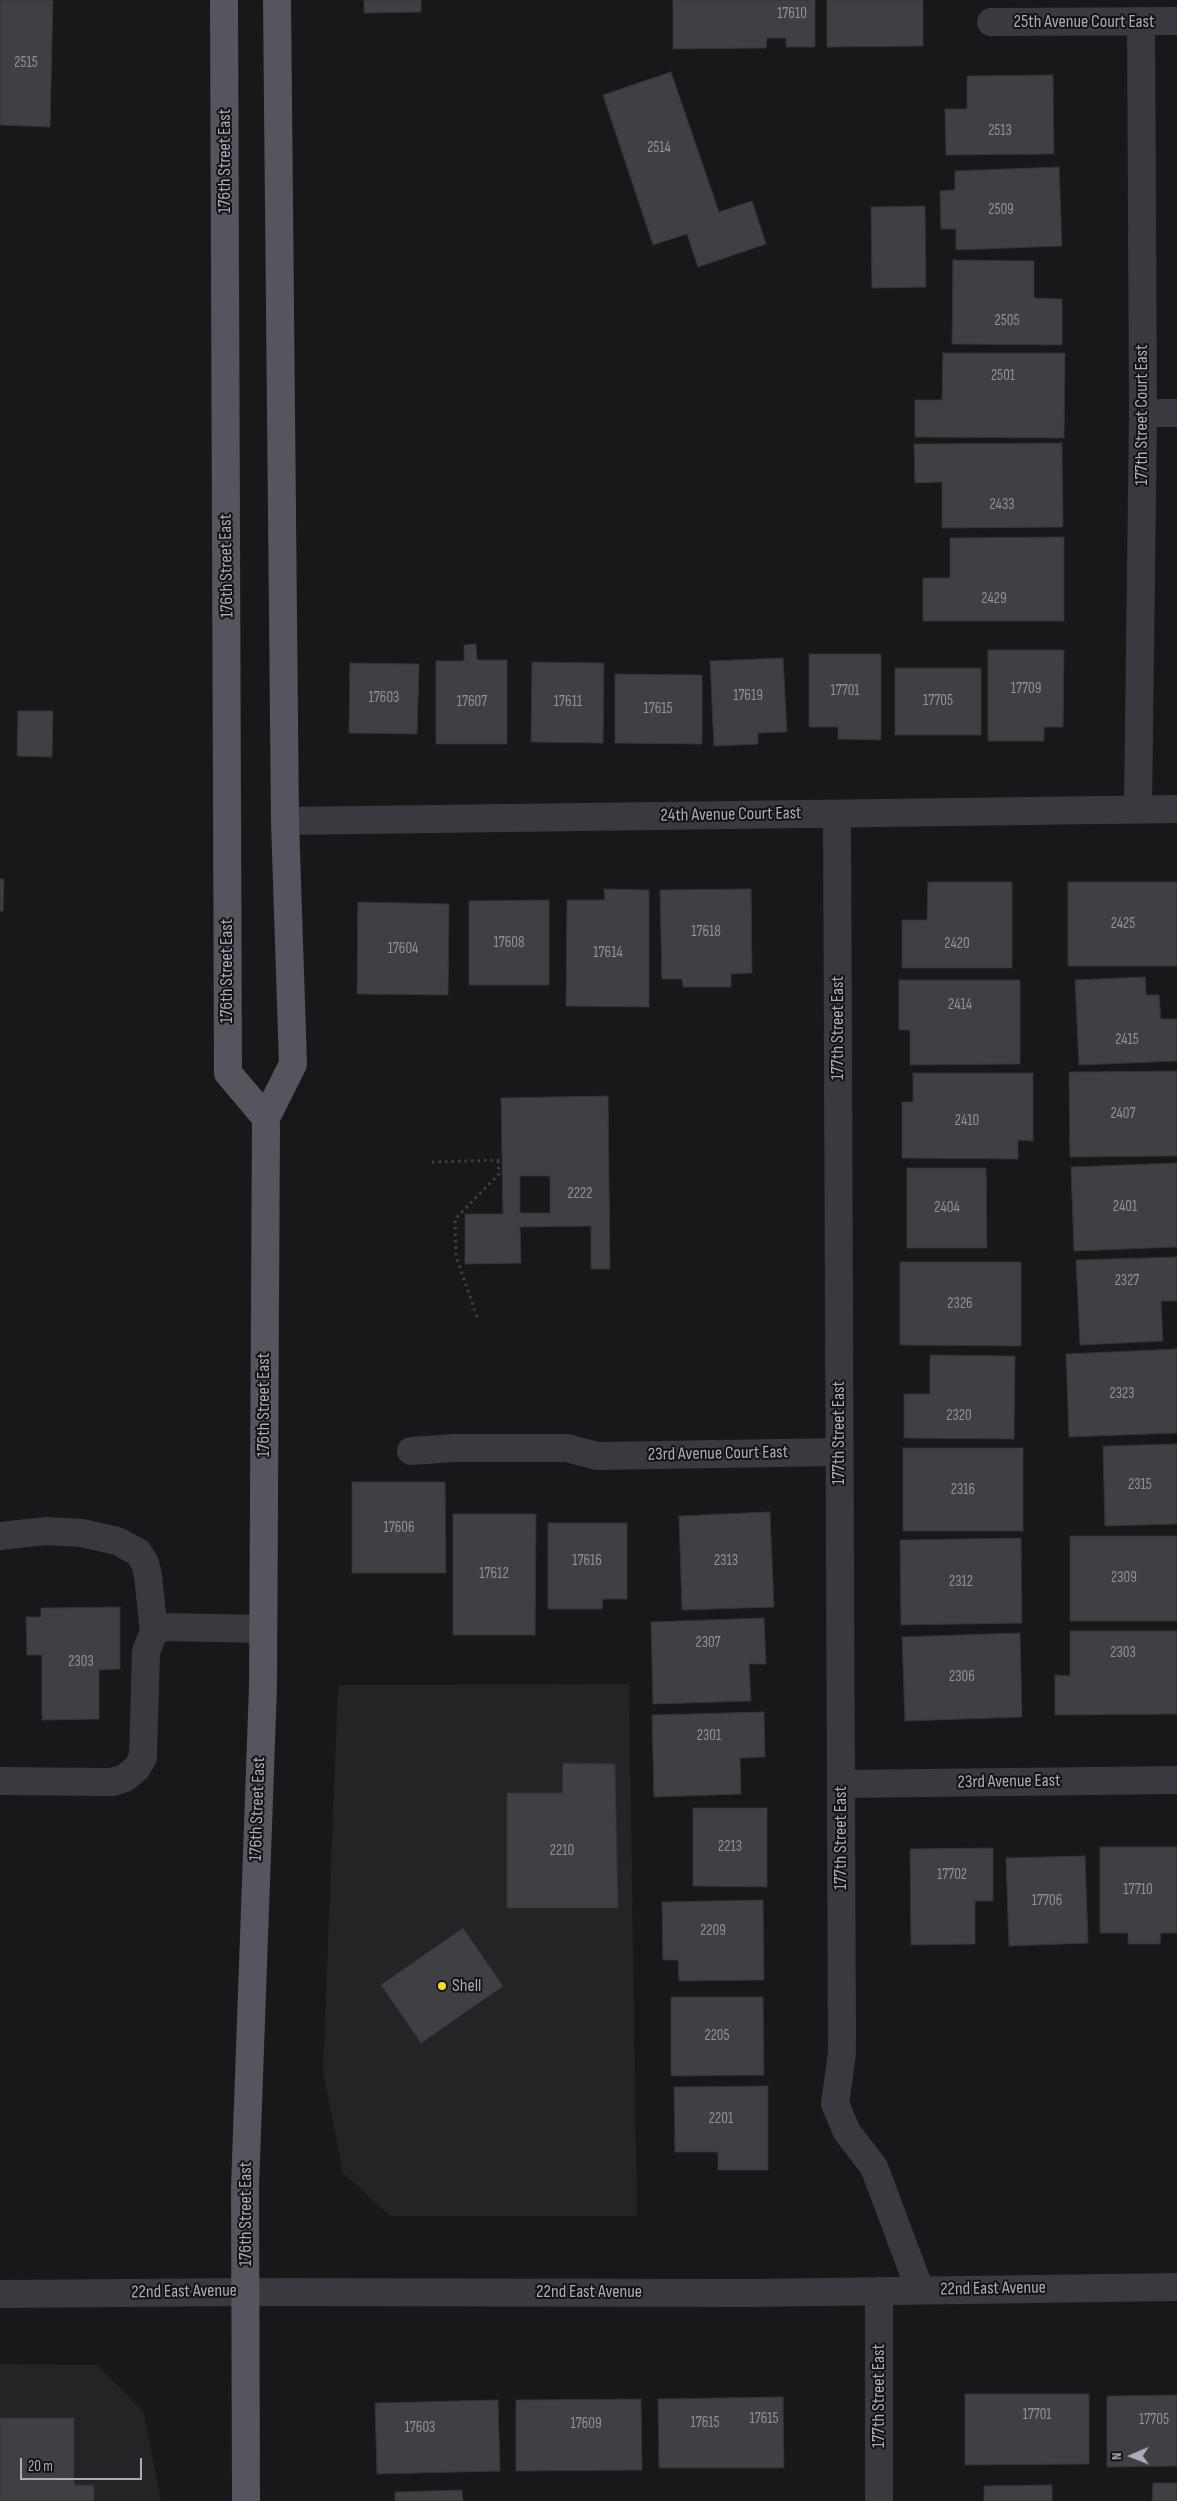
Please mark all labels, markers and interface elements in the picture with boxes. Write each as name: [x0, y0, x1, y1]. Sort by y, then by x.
house number: 17610: [777, 5, 807, 23]
street label: 25th Avenue Court East: [1014, 11, 1154, 33]
house number: 2515: [14, 54, 38, 72]
street label: 176th Street East: [214, 109, 236, 213]
house number: 2513: [988, 122, 1012, 140]
house number: 2514: [647, 139, 671, 157]
house number: 2509: [988, 201, 1014, 219]
house number: 2505: [995, 312, 1019, 330]
street label: 177th Street Court East: [1131, 344, 1153, 486]
house number: 2501: [991, 367, 1015, 385]
house number: 2433: [989, 496, 1015, 514]
street label: 176th Street East: [215, 514, 239, 618]
house number: 2429: [981, 590, 1007, 608]
house number: 17709: [1011, 680, 1041, 698]
house number: 17701: [830, 682, 860, 700]
house number: 17619: [733, 687, 763, 705]
house number: 17603: [369, 689, 399, 707]
house number: 17705: [923, 692, 953, 710]
house number: 17607: [457, 693, 487, 711]
house number: 17611: [554, 693, 582, 711]
house number: 17615: [643, 700, 673, 718]
street label: 24th Avenue Court East: [660, 803, 802, 827]
house number: 2425: [1111, 915, 1135, 933]
street label: 176th Street East: [216, 919, 238, 1023]
house number: 17618: [691, 923, 721, 941]
house number: 17608: [493, 934, 525, 952]
house number: 2420: [944, 935, 970, 953]
house number: 17604: [388, 940, 418, 958]
house number: 17614: [593, 944, 623, 962]
street label: 177th Street East: [827, 976, 849, 1080]
house number: 2414: [948, 996, 972, 1014]
house number: 2415: [1115, 1031, 1139, 1049]
house number: 2407: [1110, 1105, 1136, 1123]
house number: 2410: [955, 1112, 979, 1130]
house number: 2222: [568, 1185, 592, 1203]
house number: 2401: [1113, 1198, 1137, 1216]
house number: 2404: [934, 1199, 960, 1217]
house number: 2327: [1115, 1272, 1139, 1290]
house number: 2326: [947, 1295, 973, 1313]
street label: 176th Street East: [253, 1353, 275, 1457]
street label: 177th Street East: [828, 1381, 850, 1485]
house number: 2323: [1109, 1385, 1135, 1403]
house number: 2320: [946, 1407, 972, 1425]
street label: 23rd Avenue Court East: [648, 1442, 788, 1466]
house number: 2315: [1128, 1476, 1152, 1494]
house number: 2316: [951, 1481, 975, 1499]
house number: 17606: [383, 1519, 415, 1537]
house number: 17616: [572, 1552, 602, 1570]
house number: 2313: [714, 1552, 738, 1570]
house number: 17612: [479, 1565, 509, 1583]
house number: 2309: [1111, 1569, 1137, 1587]
house number: 2312: [949, 1573, 973, 1591]
house number: 2307: [695, 1634, 721, 1652]
house number: 2303: [1110, 1644, 1136, 1662]
house number: 2303: [68, 1653, 94, 1671]
house number: 2306: [949, 1668, 975, 1686]
house number: 2301: [697, 1727, 721, 1745]
street label: 176th Street East: [245, 1757, 271, 1861]
street label: 23rd Avenue East: [957, 1770, 1061, 1794]
street label: 177th Street East: [830, 1786, 852, 1890]
house number: 2213: [718, 1838, 742, 1856]
house number: 2210: [550, 1842, 574, 1860]
house number: 17702: [937, 1866, 967, 1884]
house number: 17710: [1123, 1881, 1153, 1899]
house number: 17706: [1032, 1892, 1062, 1910]
house number: 2209: [700, 1922, 726, 1940]
place label: Shell: [452, 1975, 481, 1997]
marker: Shell: [436, 1980, 448, 1992]
house number: 2205: [704, 2027, 730, 2045]
house number: 2201: [709, 2110, 733, 2128]
street label: 176th Street East: [235, 2162, 257, 2266]
street label: 22nd East Avenue: [940, 2277, 1046, 2301]
street label: 22nd East Avenue: [131, 2280, 237, 2304]
street label: 22nd East Avenue: [536, 2281, 642, 2303]
street label: 177th Street East: [868, 2344, 890, 2448]
house number: 17701: [1022, 2406, 1052, 2424]
house number: 17615: [749, 2410, 779, 2428]
house number: 17705: [1139, 2411, 1169, 2429]
house number: 17615: [690, 2414, 720, 2432]
house number: 17609: [570, 2415, 602, 2433]
house number: 17603: [405, 2419, 435, 2437]
north arrow: [1107, 2431, 1157, 2481]
scale bar: [22, 2448, 145, 2480]
text: N: [1108, 2452, 1125, 2460]
text: 20 m: [28, 2457, 53, 2476]

